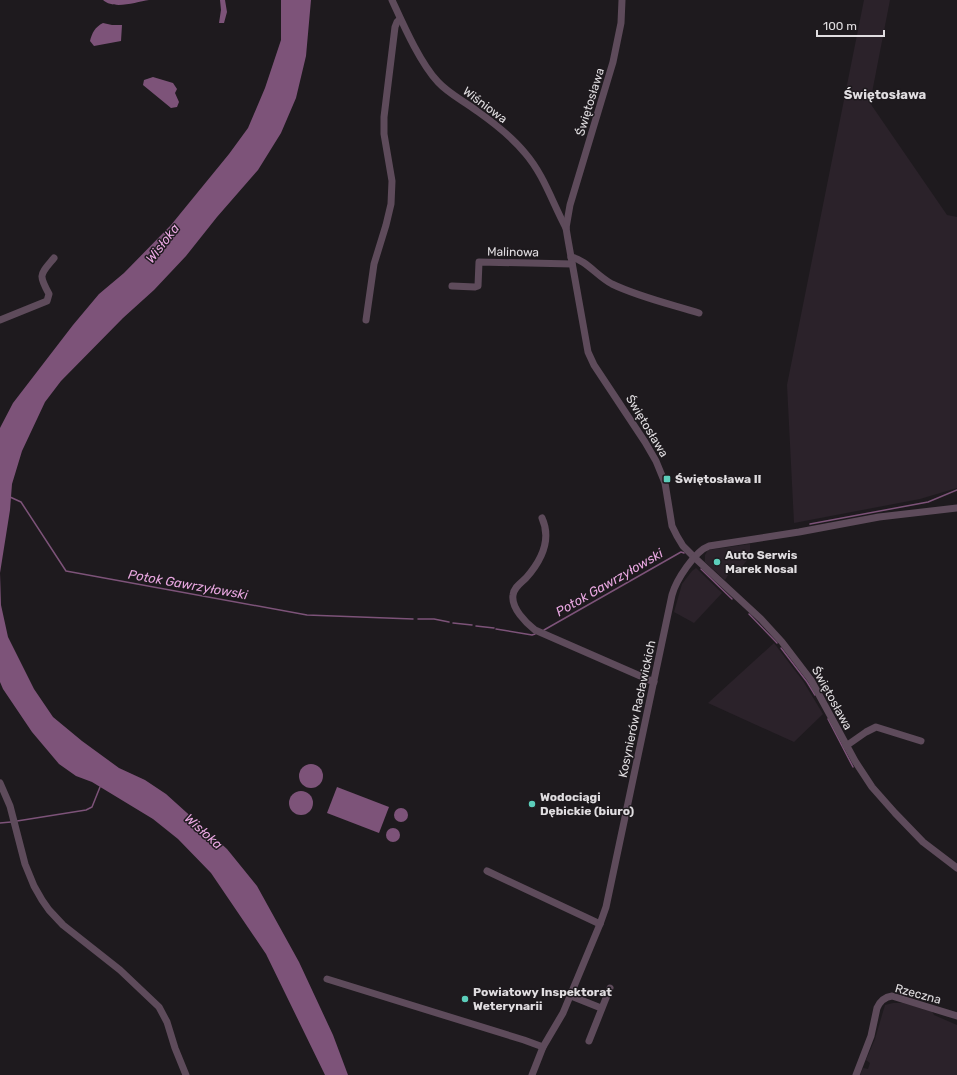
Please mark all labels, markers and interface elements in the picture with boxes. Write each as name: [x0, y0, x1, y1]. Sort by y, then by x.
scale bar: [817, 12, 884, 38]
text: 100 m: [823, 19, 857, 33]
street label: Świętosława: [573, 66, 607, 138]
street label: Wiśniowa: [460, 84, 510, 126]
district label: Świętosława: [844, 86, 926, 103]
water label: Wisłoka: [142, 220, 183, 266]
street label: Malinowa: [487, 245, 539, 259]
street label: Świętosława: [623, 392, 671, 460]
place label: Świętosława II: [675, 472, 762, 486]
marker: Świętosława II: [662, 474, 672, 484]
water label: Potok Gawrzyłowski: [553, 545, 666, 619]
place label: Auto Serwis Marek Nosal: [725, 548, 798, 576]
marker: Auto Serwis Marek Nosal: [712, 557, 722, 567]
water label: Potok Gawrzyłowski: [127, 567, 250, 603]
street label: Kosynierów Racławickich: [616, 639, 658, 779]
street label: Świętosława: [809, 664, 855, 732]
place label: Wodociągi Dębickie (biuro): [540, 790, 634, 818]
marker: Wodociągi Dębickie (biuro): [527, 799, 537, 809]
water label: Wisłoka: [182, 811, 226, 852]
street label: Rzeczna: [893, 981, 943, 1007]
place label: Powiatowy Inspektorat Weterynarii: [473, 985, 612, 1013]
marker: Powiatowy Inspektorat Weterynarii: [460, 994, 470, 1004]

